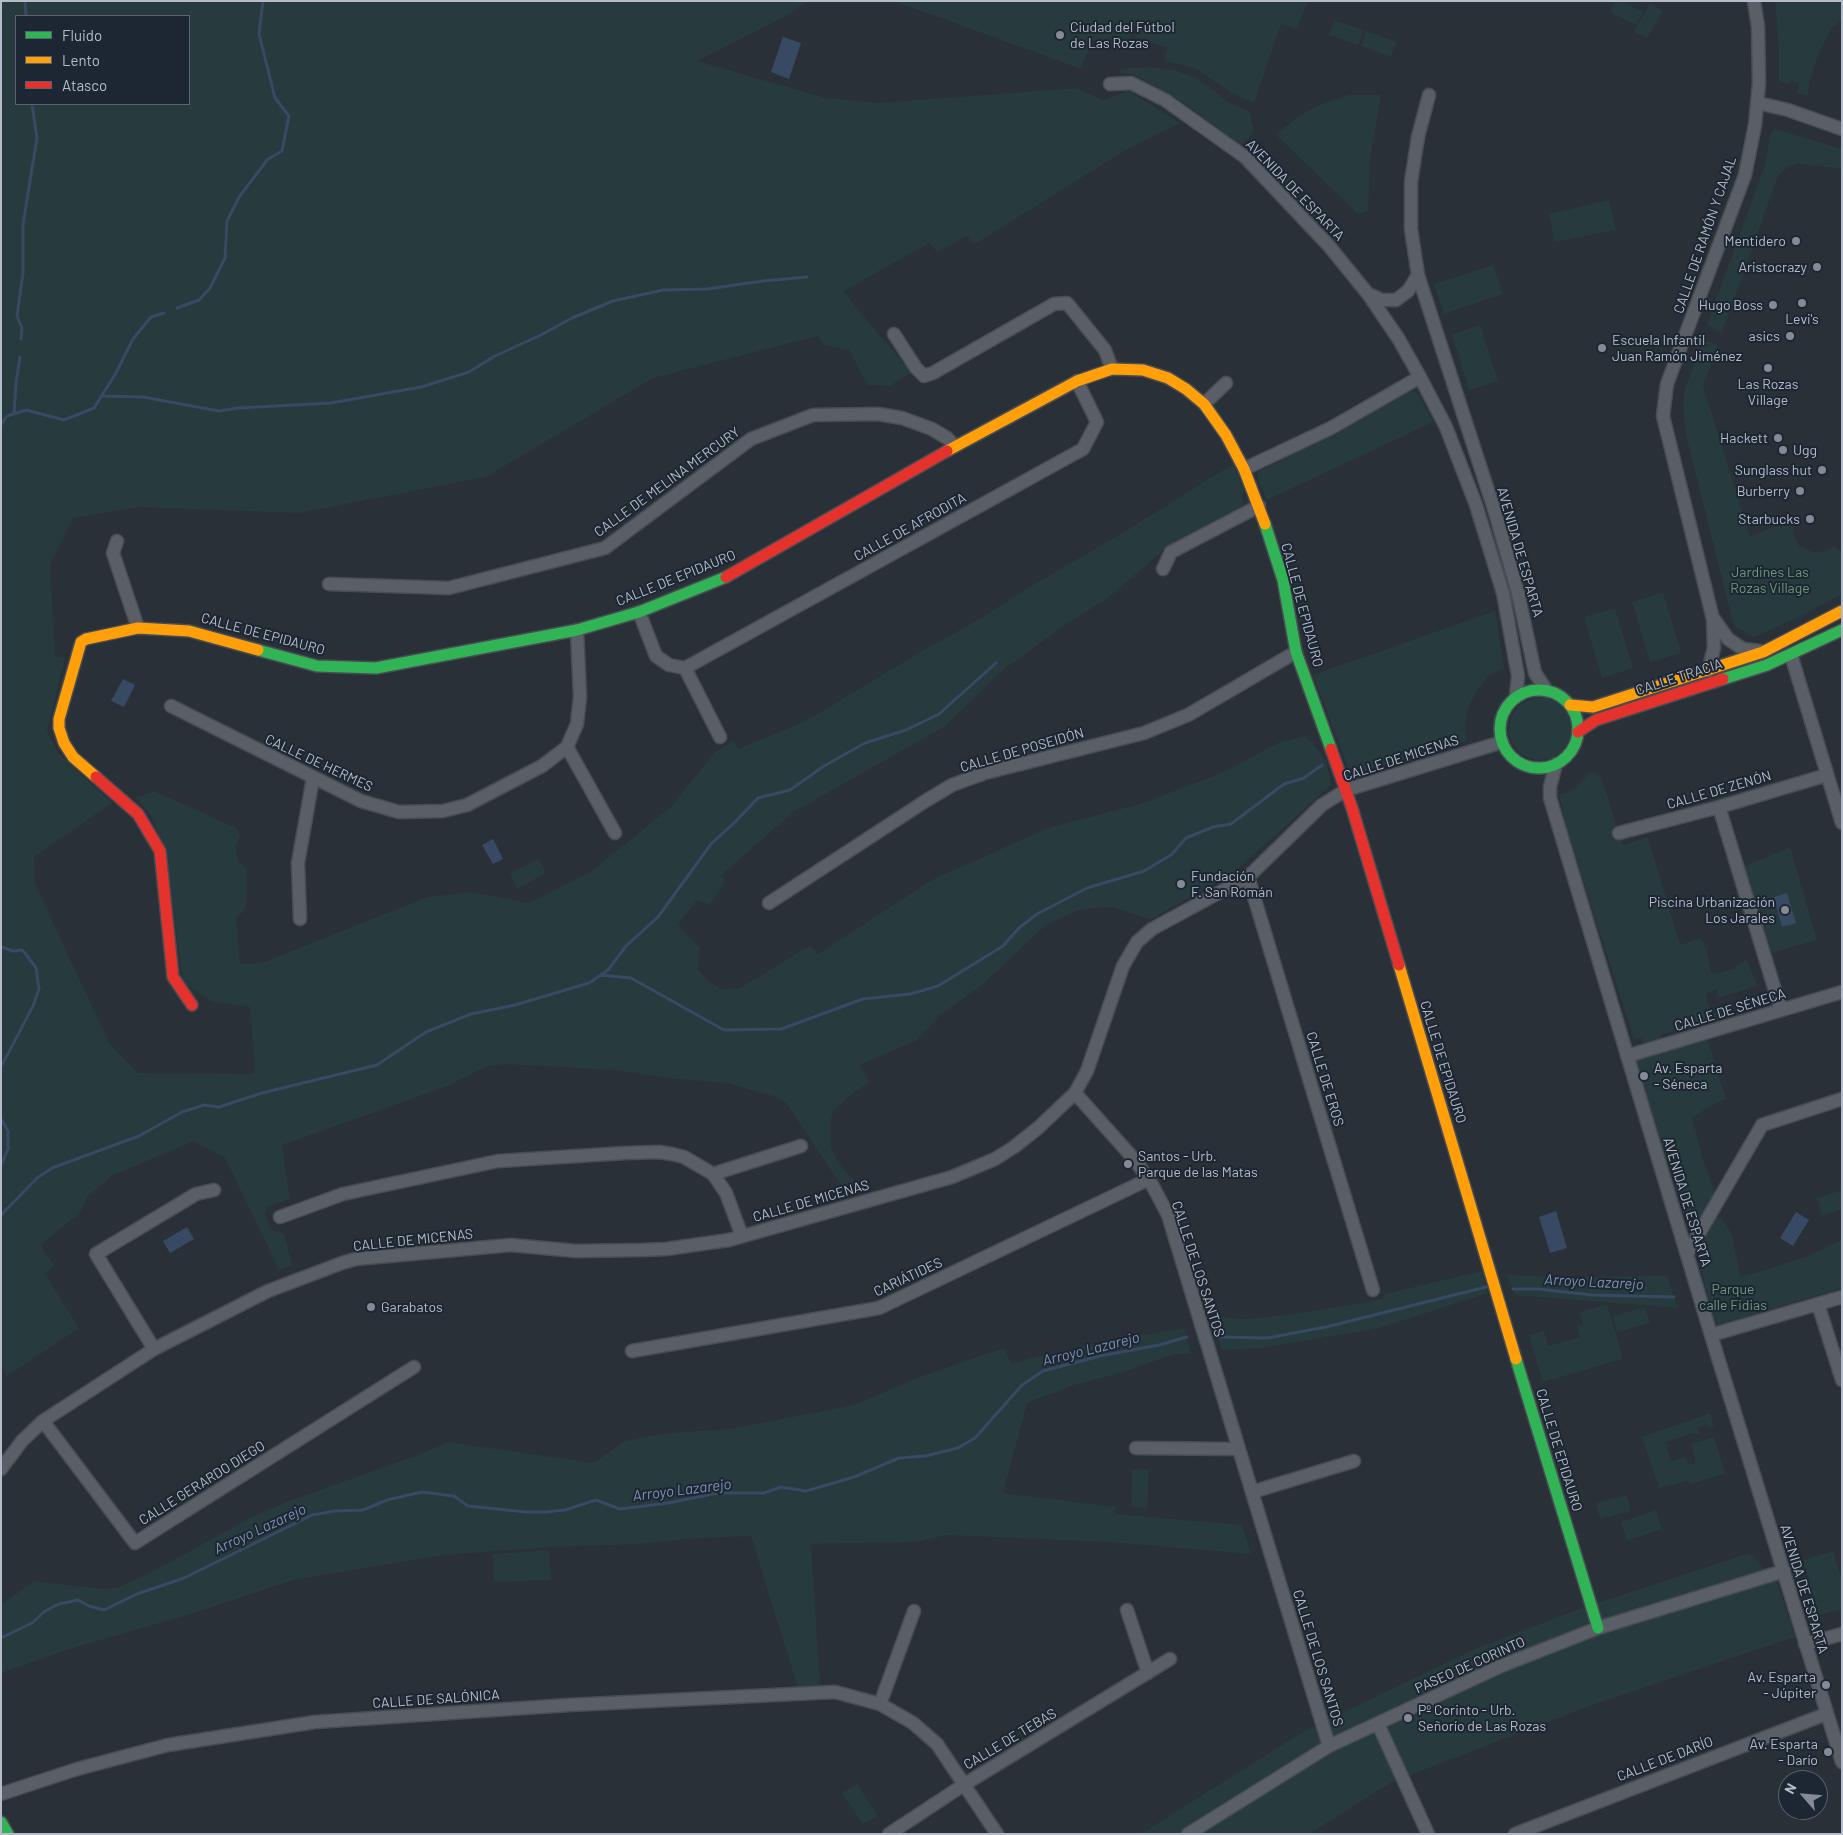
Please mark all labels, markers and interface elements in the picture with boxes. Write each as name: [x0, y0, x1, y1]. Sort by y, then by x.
legend: [15, 15, 190, 105]
place label: Ciudad del Fútbol de Las Rozas: [1070, 19, 1175, 52]
text: Fluido: [62, 26, 102, 44]
marker: Ciudad del Fútbol de Las Rozas: [1054, 29, 1066, 41]
text: Lento: [62, 51, 100, 69]
text: Atasco: [62, 76, 107, 94]
street label: AVENIDA DE ESPARTA: [1242, 136, 1348, 244]
street label: CALLE DE RAMÓN Y CAJAL: [1670, 154, 1740, 316]
place label: Mentidero: [1725, 233, 1786, 249]
marker: Mentidero: [1790, 235, 1802, 247]
place label: Aristocrazy: [1738, 259, 1807, 275]
marker: Aristocrazy: [1811, 261, 1823, 273]
place label: Hugo Boss: [1699, 297, 1763, 313]
marker: Levi's: [1796, 297, 1808, 309]
marker: Hugo Boss: [1767, 299, 1779, 311]
place label: Levi's: [1785, 311, 1819, 327]
place label: asics: [1749, 328, 1780, 344]
marker: asics: [1784, 330, 1796, 342]
place label: Escuela Infantil Juan Ramón Jiménez: [1612, 332, 1742, 364]
marker: Escuela Infantil Juan Ramón Jiménez: [1596, 342, 1608, 354]
marker: Las Rozas Village: [1762, 362, 1774, 374]
place label: Las Rozas Village: [1738, 376, 1798, 408]
street label: CALLE DE MELINA MERCURY: [591, 424, 743, 540]
place label: Hackett: [1720, 430, 1768, 446]
marker: Hackett: [1772, 432, 1784, 444]
place label: Ugg: [1793, 442, 1817, 458]
marker: Ugg: [1777, 444, 1789, 456]
place label: Sunglass hut: [1735, 462, 1812, 478]
marker: Sunglass hut: [1816, 464, 1828, 476]
place label: Burberry: [1737, 483, 1790, 499]
street label: AVENIDA DE ESPARTA: [1493, 485, 1547, 619]
marker: Burberry: [1794, 485, 1806, 497]
street label: CALLE DE AFRODITA: [851, 489, 969, 565]
place label: Starbucks: [1738, 511, 1800, 527]
marker: Starbucks: [1804, 513, 1816, 525]
street label: CALLE DE EPIDAURO: [1277, 541, 1327, 669]
street label: CALLE DE EPIDAURO: [614, 546, 738, 610]
park label: Jardines Las Rozas Village: [1730, 564, 1810, 596]
street label: CALLE DE EPIDAURO: [199, 609, 327, 659]
street label: CALLE TRACIA: [1634, 655, 1724, 699]
street label: CALLE DE POSEIDÓN: [958, 724, 1086, 776]
street label: CALLE DE HERMES: [262, 731, 376, 795]
street label: CALLE DE MICENAS: [1341, 731, 1461, 785]
street label: CALLE DE ZENÓN: [1665, 767, 1773, 813]
place label: Fundación F. San Román: [1191, 868, 1273, 900]
marker: Fundación F. San Román: [1175, 878, 1187, 890]
place label: Piscina Urbanización Los Jarales: [1649, 894, 1775, 926]
marker: Piscina Urbanización Los Jarales: [1779, 904, 1791, 916]
street label: CALLE DE SÉNECA: [1672, 985, 1788, 1035]
street label: CALLE DE EPIDAURO: [1416, 999, 1470, 1125]
street label: CALLE DE EROS: [1303, 1030, 1347, 1128]
place label: Av. Esparta - Séneca: [1654, 1060, 1722, 1092]
marker: Av. Esparta - Séneca: [1638, 1070, 1650, 1082]
street label: AVENIDA DE ESPARTA: [1659, 1135, 1715, 1269]
place label: Santos - Urb. Parque de las Matas: [1138, 1148, 1258, 1180]
marker: Santos - Urb. Parque de las Matas: [1122, 1158, 1134, 1170]
street label: CALLE DE MICENAS: [751, 1176, 871, 1226]
street label: CALLE DE LOS SANTOS: [1168, 1199, 1228, 1339]
street label: CALLE DE MICENAS: [352, 1225, 474, 1255]
street label: CARIÁTIDES: [871, 1254, 945, 1300]
water label: Arroyo Lazarejo: [1544, 1270, 1644, 1294]
park label: Parque calle Fidias: [1699, 1281, 1767, 1314]
place label: Garabatos: [381, 1299, 443, 1315]
marker: Garabatos: [365, 1301, 377, 1313]
water label: Arroyo Lazarejo: [1041, 1328, 1141, 1370]
street label: CALLE DE EPIDAURO: [1532, 1387, 1586, 1513]
street label: CALLE GERARDO DIEGO: [136, 1437, 268, 1529]
water label: Arroyo Lazarejo: [632, 1475, 732, 1505]
water label: Arroyo Lazarejo: [211, 1500, 309, 1558]
street label: AVENIDA DE ESPARTA: [1776, 1522, 1832, 1656]
street label: CALLE DE LOS SANTOS: [1289, 1588, 1347, 1728]
street label: PASEO DE CORINTO: [1412, 1633, 1528, 1697]
place label: Av. Esparta - Júpiter: [1748, 1669, 1816, 1701]
marker: Av. Esparta - Júpiter: [1820, 1679, 1832, 1691]
street label: CALLE DE SALÓNICA: [372, 1686, 500, 1712]
place label: Pº Corinto - Urb. Señorío de Las Rozas: [1418, 1702, 1546, 1734]
street label: CALLE DE TEBAS: [961, 1705, 1059, 1773]
marker: Pº Corinto - Urb. Señorío de Las Rozas: [1402, 1712, 1414, 1724]
street label: CALLE DE DARÍO: [1614, 1733, 1716, 1785]
place label: Av. Esparta - Darío: [1750, 1736, 1818, 1768]
marker: Av. Esparta - Darío: [1822, 1746, 1834, 1758]
north arrow: [1778, 1770, 1828, 1820]
text: N: [1780, 1780, 1800, 1796]

